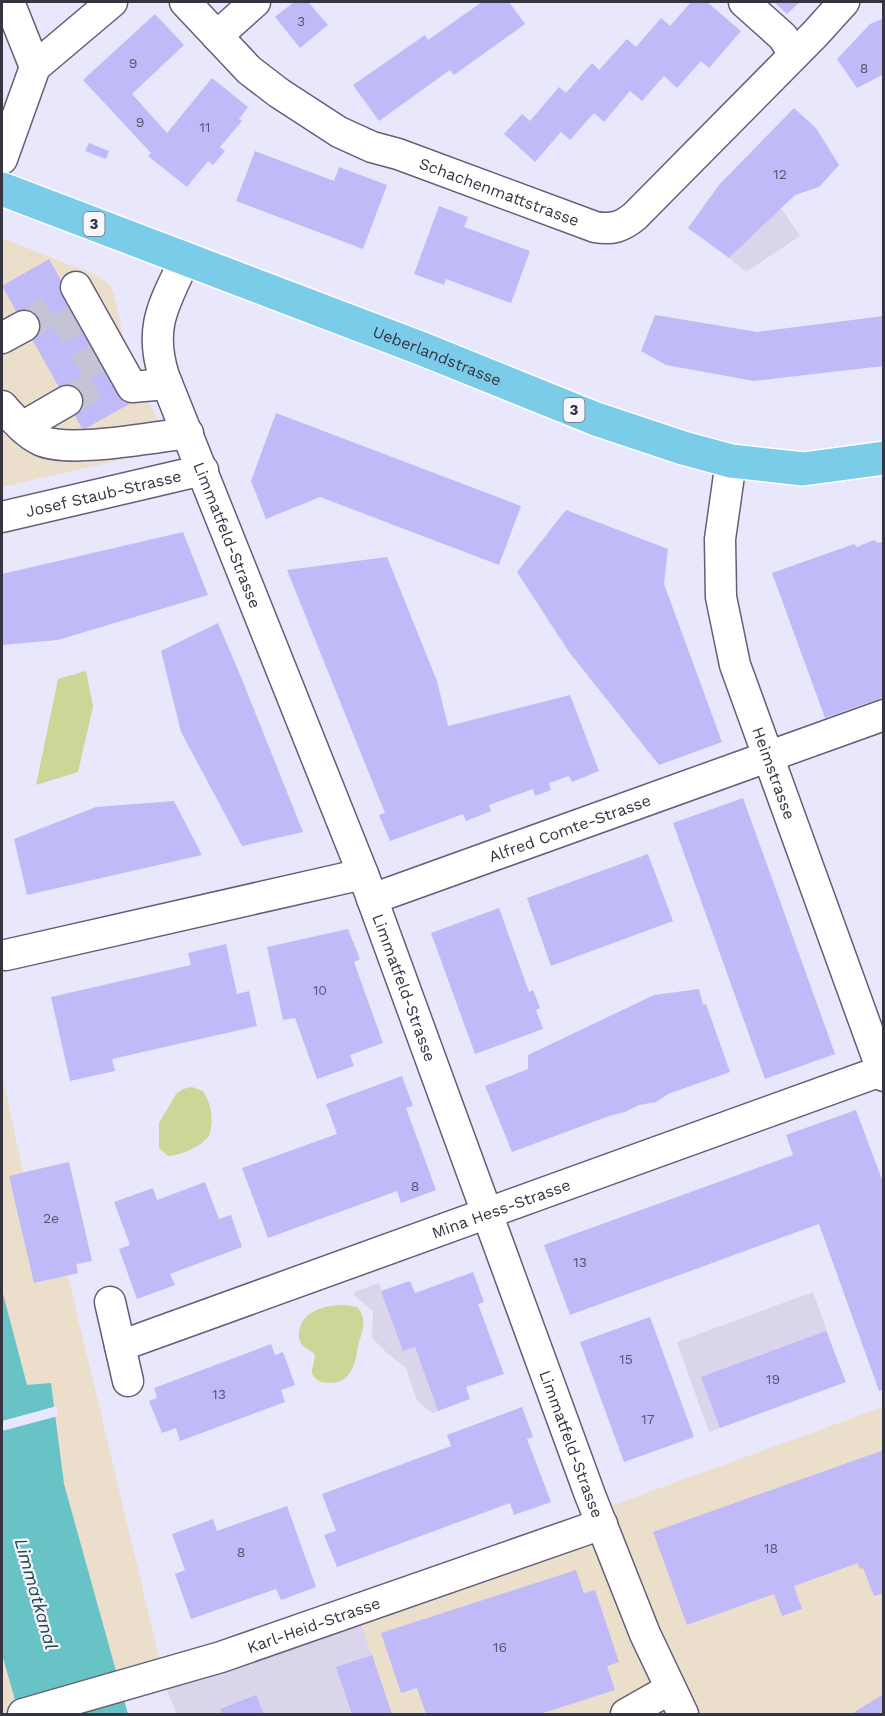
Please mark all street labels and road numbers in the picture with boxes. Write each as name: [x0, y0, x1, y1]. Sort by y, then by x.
street label: Schachenmattstrasse: [417, 154, 582, 230]
road number: 3: [84, 212, 104, 236]
street label: Ueberlandstrasse: [370, 322, 504, 390]
road number: 3: [564, 398, 584, 422]
street label: Limmatfeld-Strasse: [189, 459, 265, 611]
street label: Josef Staub-Strasse: [24, 466, 183, 521]
street label: Heimstrasse: [748, 724, 799, 822]
street label: Alfred Comte-Strasse: [486, 791, 653, 866]
street label: Limmatfeld-Strasse: [368, 911, 440, 1064]
street label: Mina Hess-Strasse: [429, 1175, 573, 1243]
street label: Limmatfeld-Strasse: [535, 1368, 607, 1521]
street label: Karl-Heid-Strasse: [245, 1593, 383, 1657]

